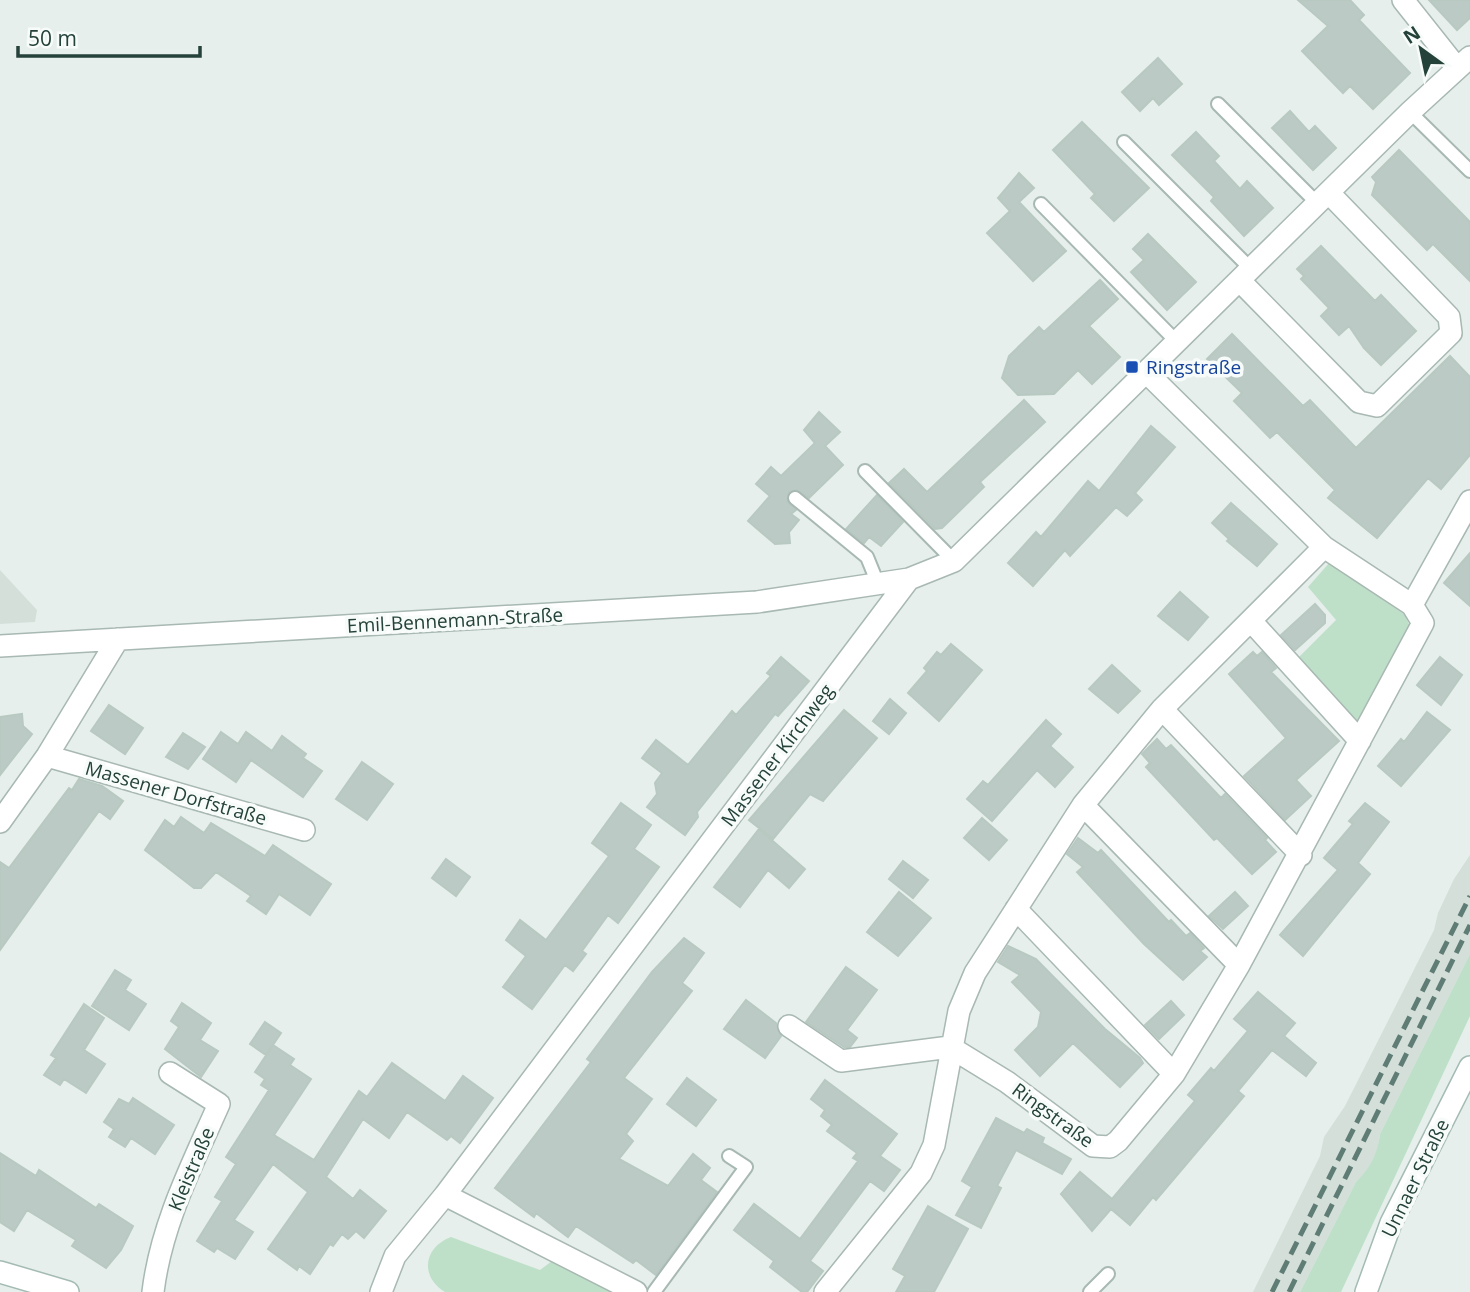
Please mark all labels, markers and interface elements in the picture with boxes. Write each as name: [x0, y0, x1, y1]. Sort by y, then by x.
scale bar: [18, 14, 200, 58]
north arrow: [1386, 14, 1456, 84]
text: N: [1398, 20, 1425, 50]
text: 50 m: [28, 24, 77, 52]
place label: Ringstraße: [1146, 354, 1241, 380]
marker: Ringstraße: [1124, 359, 1140, 375]
street label: Emil-Bennemann-Straße: [346, 601, 564, 639]
street label: Massener Kirchweg: [715, 678, 839, 832]
street label: Massener Dorfstraße: [82, 755, 270, 831]
street label: Ringstraße: [1007, 1077, 1099, 1153]
street label: Unnaer Straße: [1375, 1114, 1455, 1242]
street label: Kleistraße: [162, 1123, 220, 1215]

